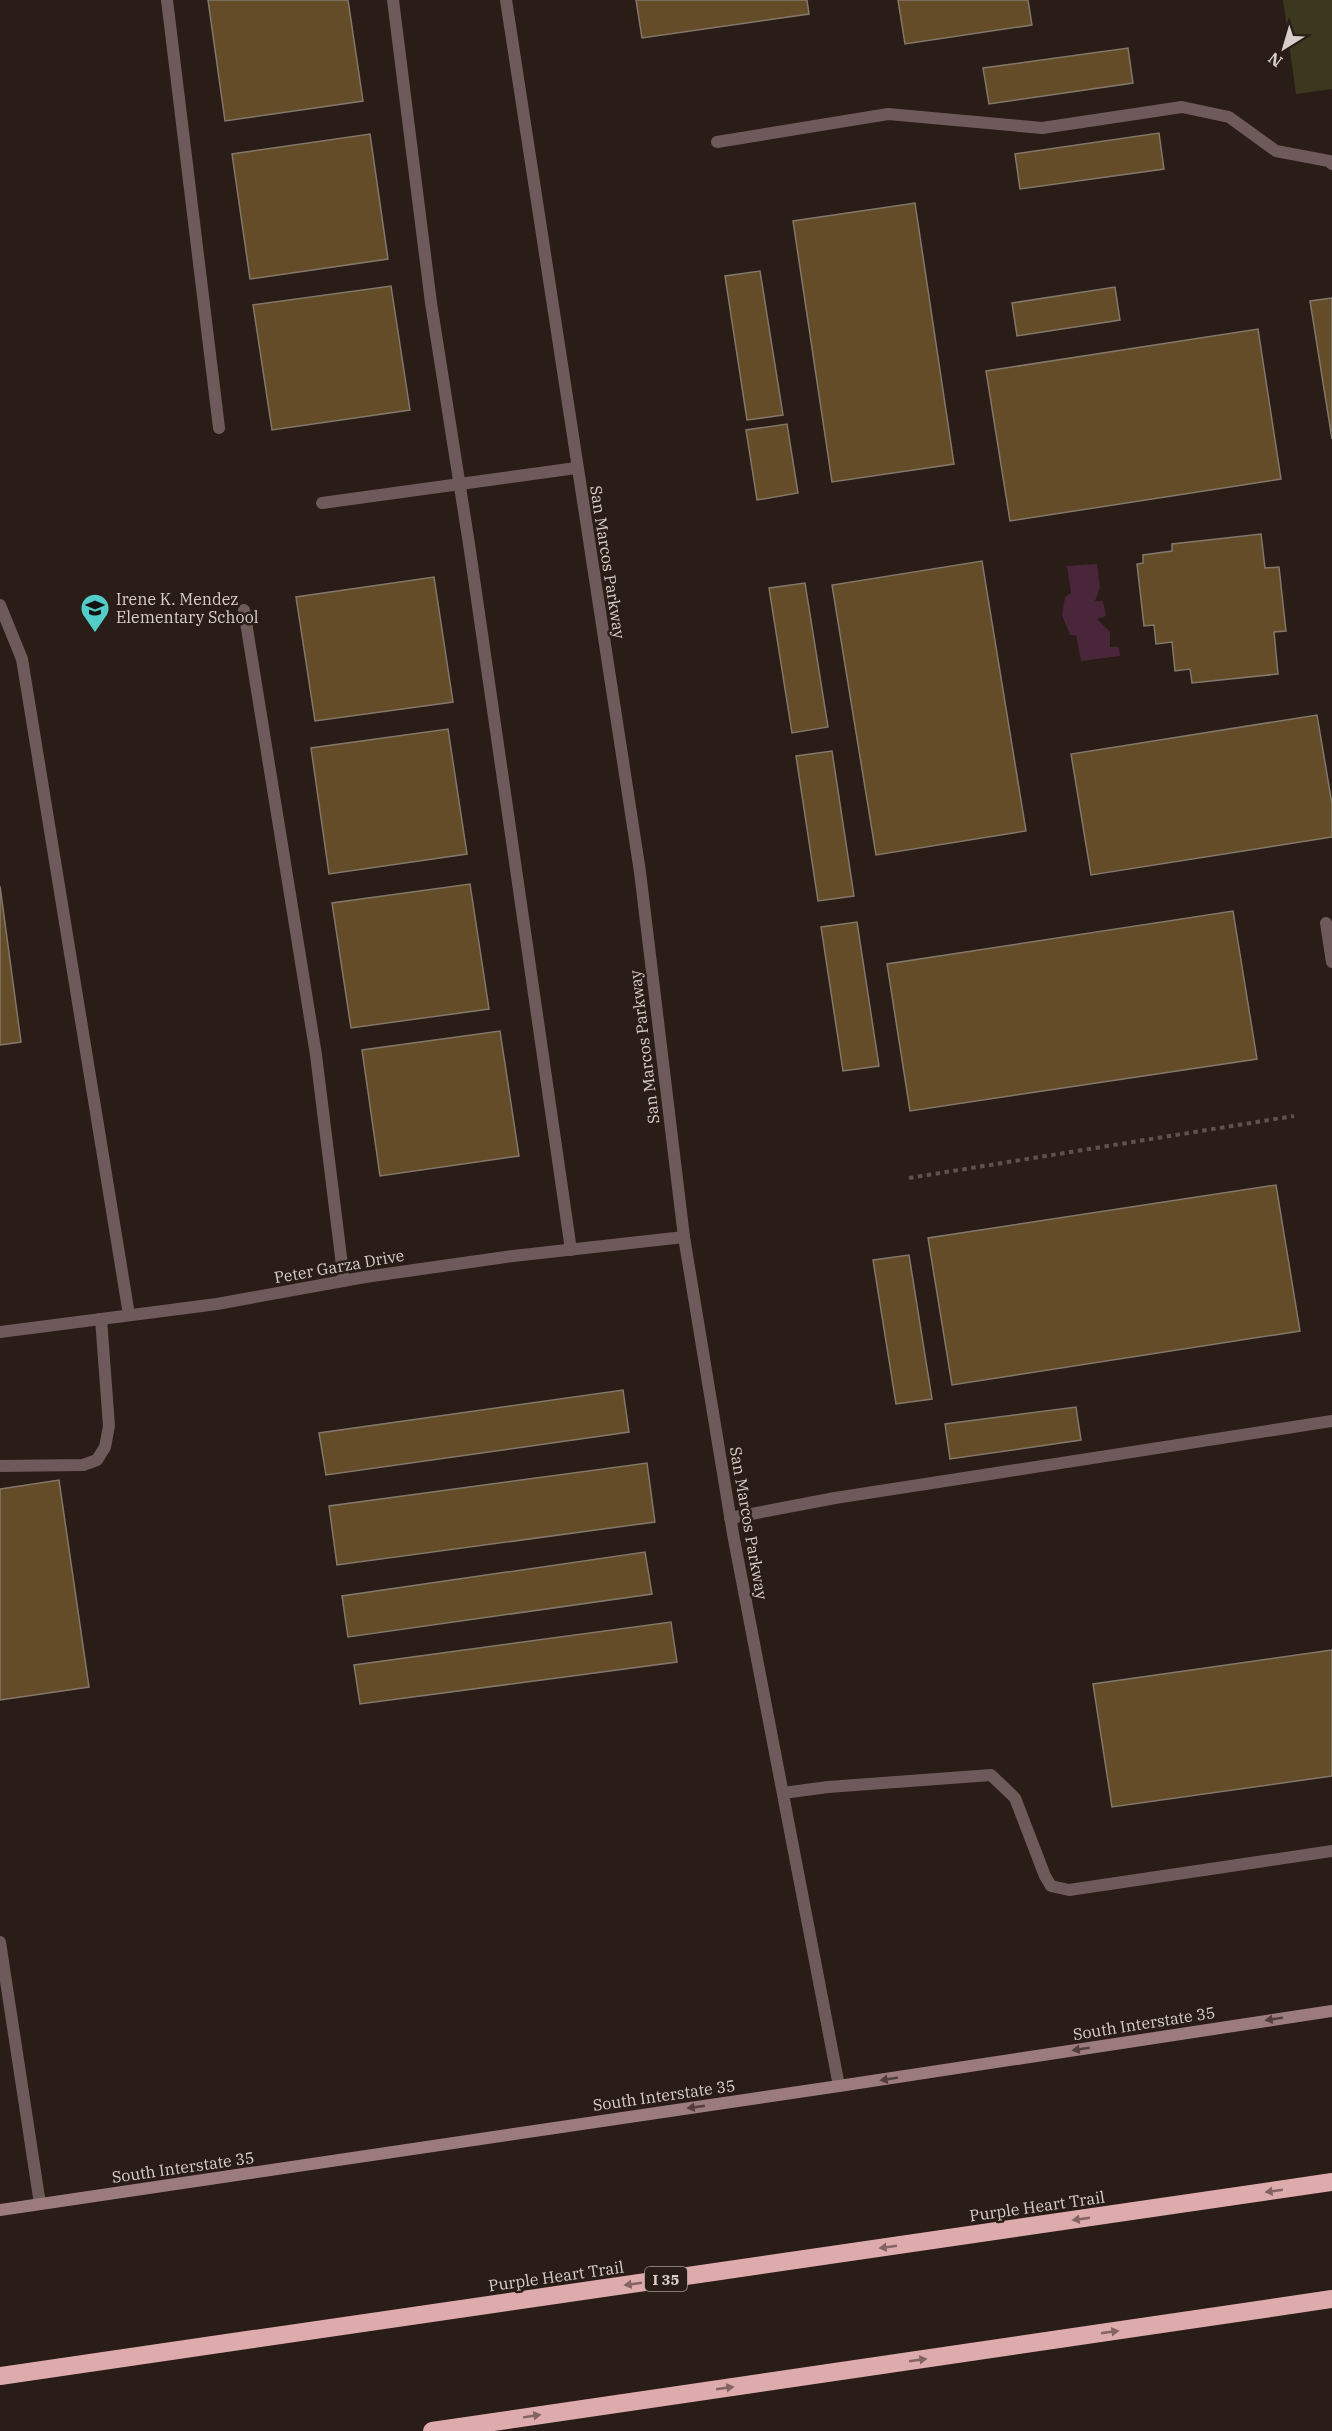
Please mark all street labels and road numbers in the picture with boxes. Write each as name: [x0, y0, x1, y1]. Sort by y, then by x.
street label: San Marcos Parkway: [586, 484, 630, 640]
street label: San Marcos Parkway: [625, 968, 663, 1125]
street label: Peter Garza Drive: [272, 1245, 406, 1287]
street label: San Marcos Parkway: [726, 1445, 772, 1601]
street label: South Interstate 35: [1071, 2002, 1217, 2044]
street label: South Interstate 35: [591, 2075, 737, 2115]
street label: South Interstate 35: [110, 2147, 256, 2187]
street label: Purple Heart Trail: [968, 2187, 1106, 2225]
street label: Purple Heart Trail: [487, 2257, 625, 2295]
road number: I 35: [645, 2267, 687, 2291]

